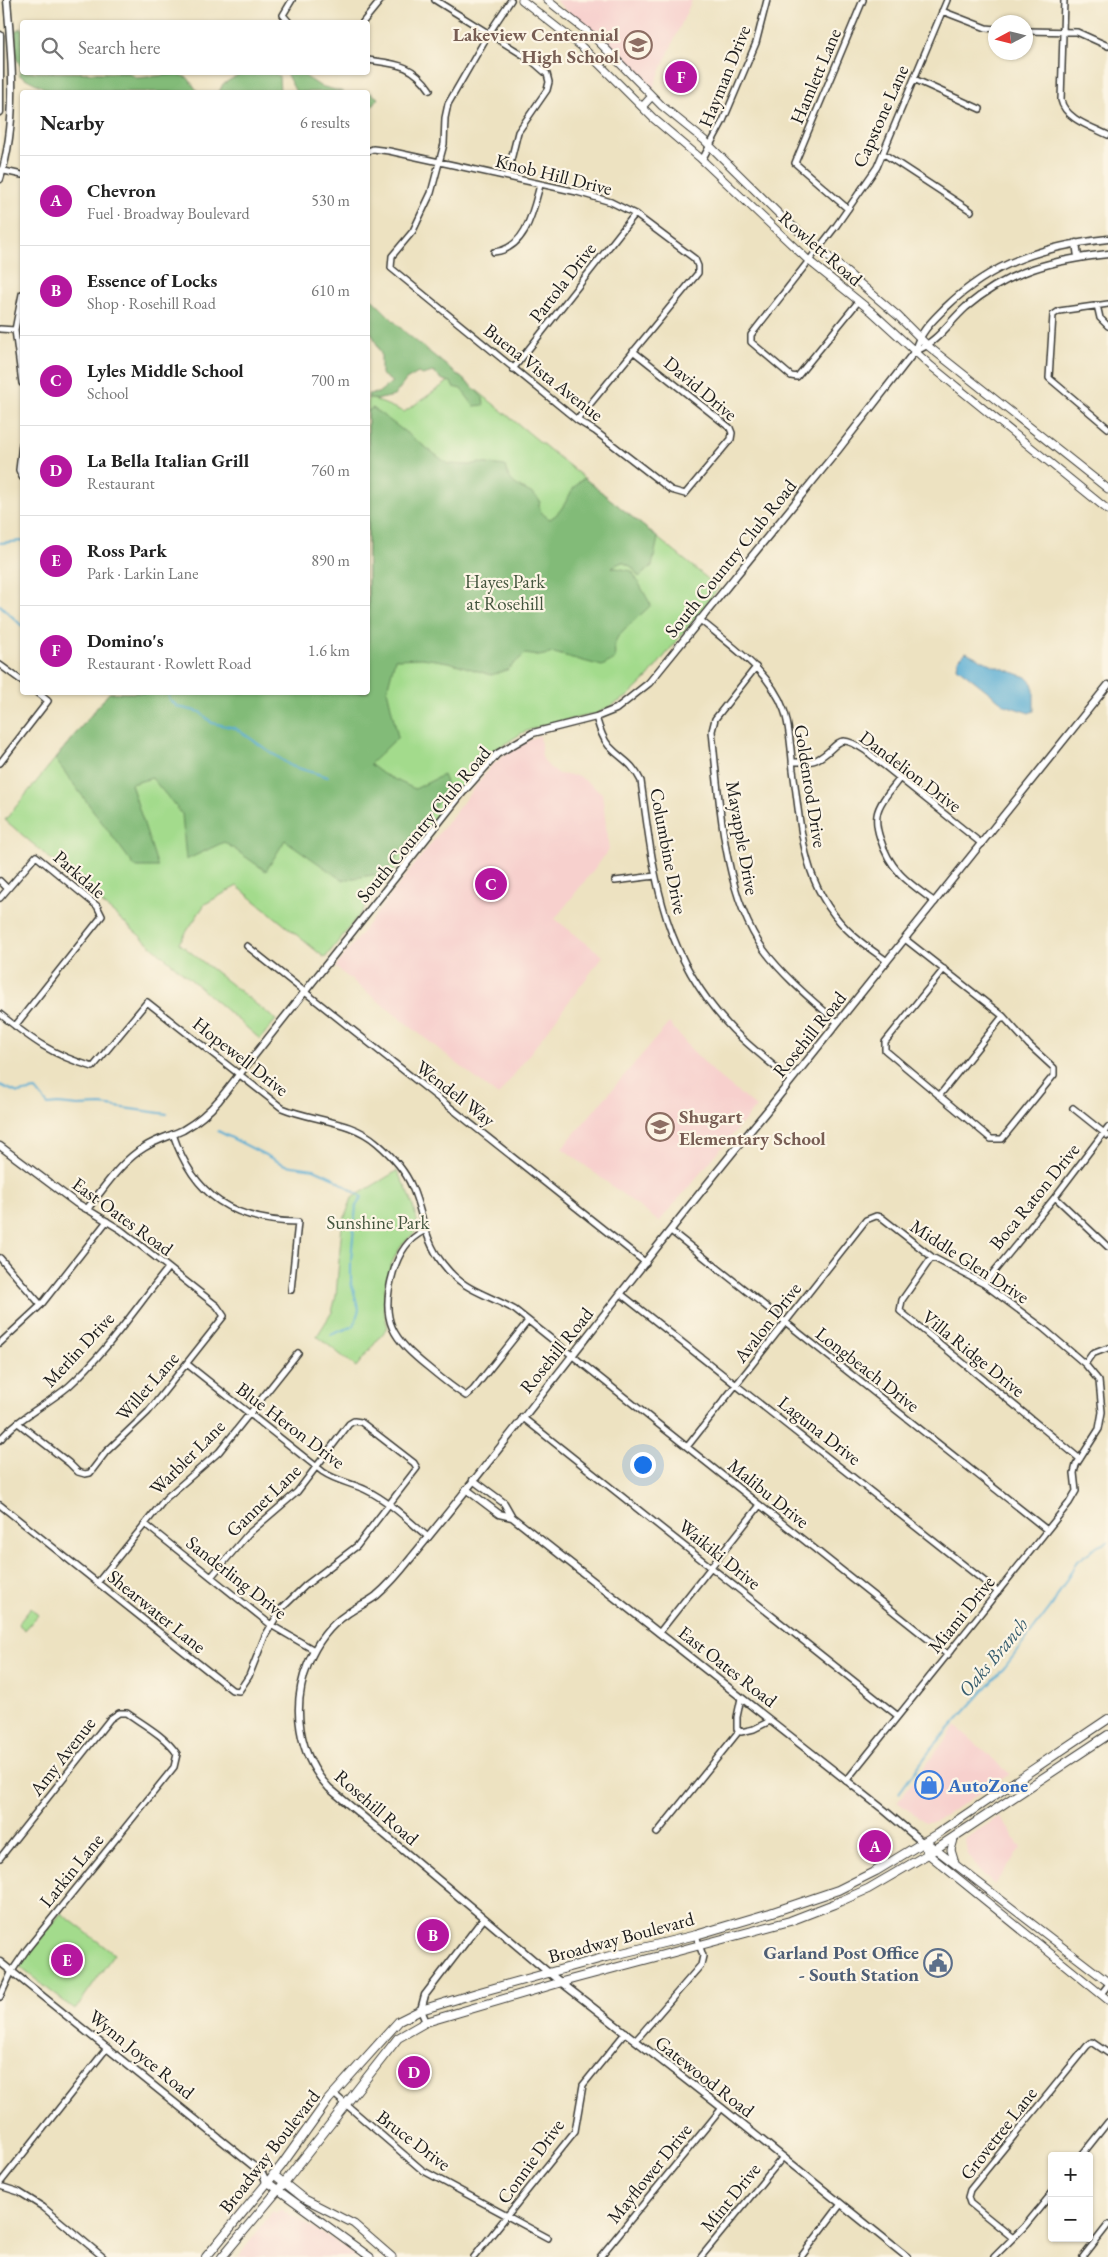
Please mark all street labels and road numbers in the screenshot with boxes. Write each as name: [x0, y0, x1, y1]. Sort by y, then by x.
street label: Hayman Drive: [693, 21, 756, 131]
street label: Hamlett Lane: [784, 25, 847, 128]
street label: Capstone Lane: [847, 61, 914, 171]
street label: Knob Hill Drive: [493, 148, 615, 201]
street label: Rowlett Road: [774, 205, 868, 292]
street label: Partola Drive: [523, 237, 602, 327]
street label: Buena Vista Avenue: [479, 318, 609, 427]
street label: David Drive: [659, 350, 743, 426]
street label: South Country Club Road: [659, 474, 802, 643]
street label: Goldenrod Drive: [788, 723, 833, 849]
street label: Dandelion Drive: [854, 725, 967, 818]
street label: South Country Club Road: [351, 741, 495, 907]
street label: Mayapple Drive: [720, 779, 765, 897]
street label: Columbine Drive: [644, 786, 693, 916]
street label: Parkdale: [48, 845, 111, 904]
street label: Rosehill Road: [767, 986, 852, 1082]
street label: Hopewell Drive: [187, 1011, 294, 1102]
street label: Wendell Way: [411, 1055, 501, 1133]
street label: Boca Raton Drive: [984, 1138, 1085, 1255]
street label: East Oates Road: [67, 1171, 178, 1262]
street label: Middle Glen Drive: [905, 1214, 1034, 1309]
street label: Avalon Drive: [727, 1277, 807, 1369]
street label: Rosehill Road: [514, 1302, 599, 1398]
street label: Villa Ridge Drive: [917, 1304, 1030, 1403]
street label: Merlin Drive: [37, 1306, 120, 1392]
street label: Longbeach Drive: [811, 1321, 925, 1418]
street label: Willet Lane: [110, 1346, 184, 1426]
street label: Blue Heron Drive: [231, 1376, 350, 1474]
street label: Laguna Drive: [773, 1390, 866, 1471]
street label: Warbler Lane: [144, 1414, 231, 1501]
street label: Malibu Drive: [723, 1453, 815, 1534]
street label: Gannet Lane: [221, 1458, 306, 1542]
street label: Waikiki Drive: [673, 1513, 766, 1595]
street label: Sanderling Drive: [181, 1530, 292, 1625]
street label: Shearwater Lane: [102, 1564, 211, 1659]
street label: Miami Drive: [922, 1570, 1000, 1658]
street label: East Oates Road: [673, 1620, 783, 1713]
street label: Amy Avenue: [23, 1712, 101, 1802]
street label: Rosehill Road: [329, 1764, 424, 1851]
street label: Larkin Lane: [34, 1828, 109, 1913]
street label: Broadway Boulevard: [545, 1906, 697, 1969]
street label: Wynn Joyce Road: [84, 2004, 200, 2105]
street label: Gatewood Road: [650, 2030, 760, 2123]
street label: Grovetree Lane: [954, 2082, 1043, 2185]
street label: Broadway Boulevard: [213, 2084, 326, 2218]
street label: Bruce Drive: [372, 2104, 456, 2176]
street label: Connie Drive: [491, 2114, 570, 2209]
street label: Mayflower Drive: [601, 2118, 697, 2229]
street label: Mint Drive: [695, 2158, 766, 2237]

